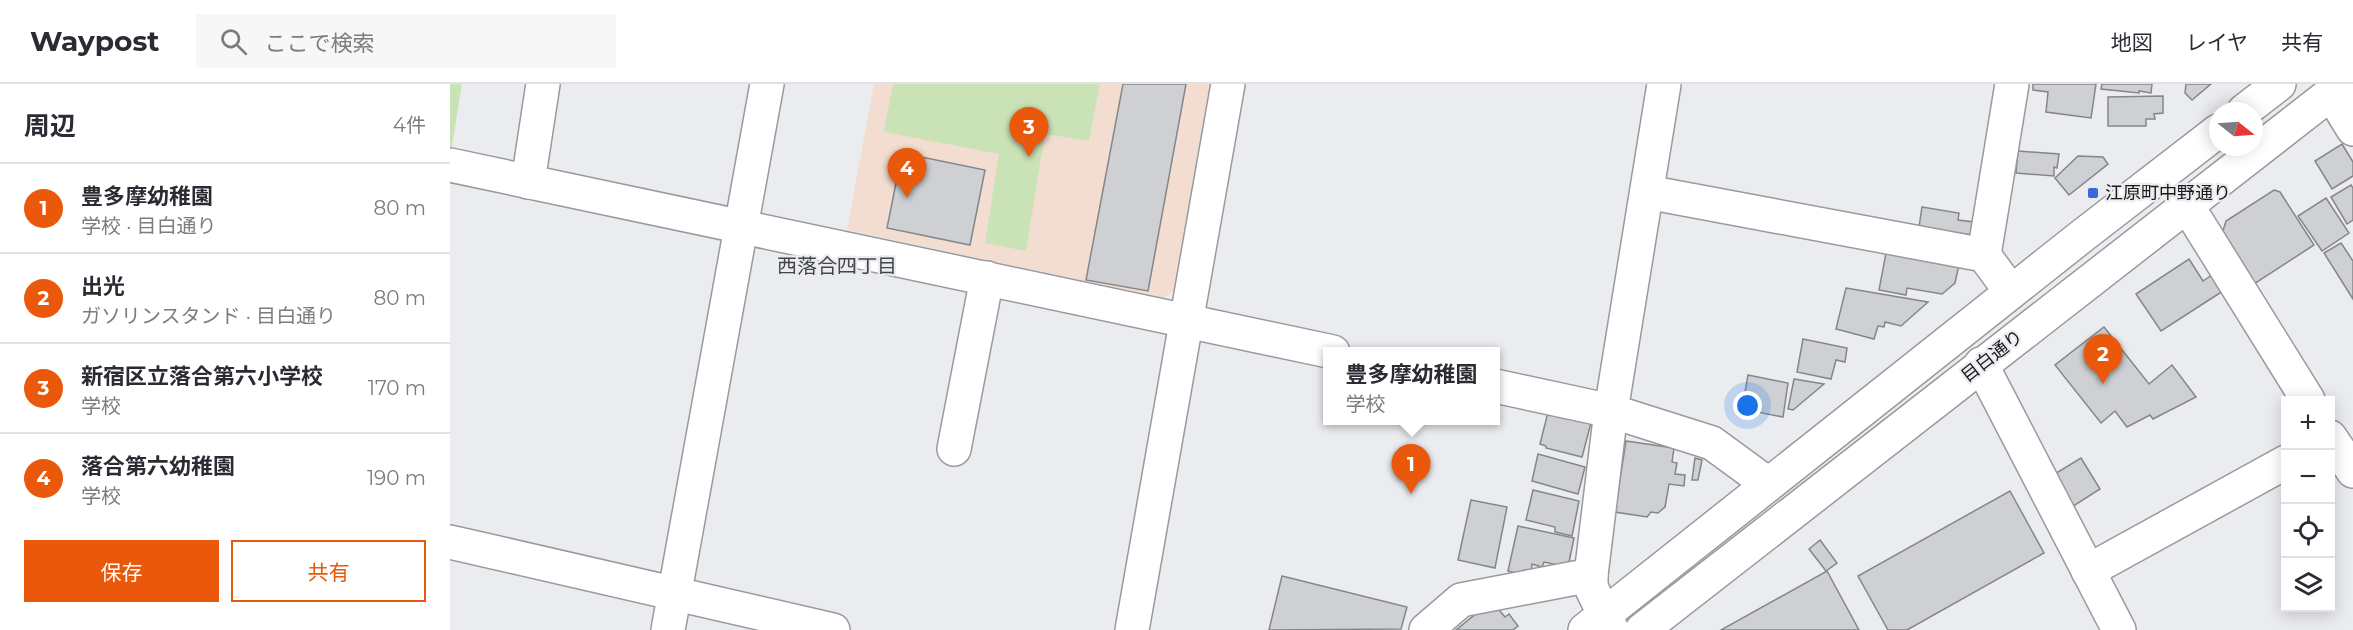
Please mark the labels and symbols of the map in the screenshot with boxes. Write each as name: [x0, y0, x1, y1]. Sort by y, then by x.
north arrow: [2209, 102, 2263, 156]
pin: 3: [1010, 107, 1048, 157]
pin: 4: [888, 148, 926, 198]
place label: 江原町中野通り: [2105, 182, 2231, 204]
marker: 江原町中野通り: [2086, 186, 2100, 200]
district label: 西落合四丁目: [777, 254, 897, 278]
street label: 目白通り: [1957, 325, 2027, 387]
pin: 2: [2084, 334, 2122, 384]
your location: [1733, 391, 1762, 420]
pin: 1: [1392, 444, 1430, 494]

